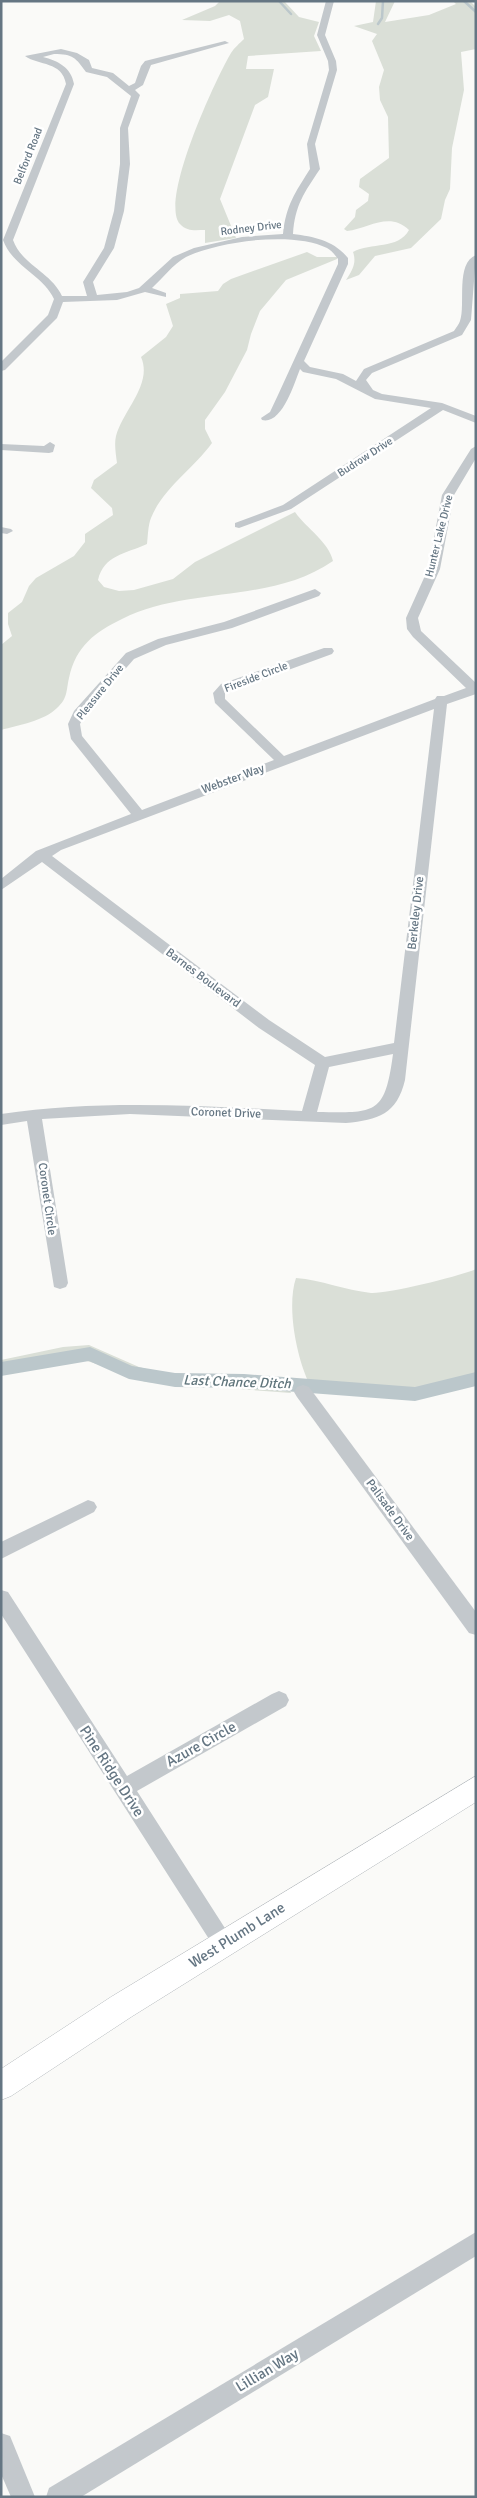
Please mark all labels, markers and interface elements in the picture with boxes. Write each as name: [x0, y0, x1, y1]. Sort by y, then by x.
street label: Belford Road: [11, 125, 45, 186]
street label: Rodney Drive: [220, 218, 282, 238]
street label: Budrow Drive: [335, 434, 395, 480]
street label: Hunter Lake Drive: [423, 494, 455, 578]
street label: Fireside Circle: [222, 659, 290, 695]
street label: Pleasure Drive: [74, 662, 126, 722]
street label: Webster Way: [200, 761, 267, 797]
street label: Berkeley Drive: [405, 876, 427, 950]
street label: Barnes Boulevard: [163, 945, 243, 1011]
street label: Coronet Drive: [191, 1104, 261, 1122]
street label: Coronet Circle: [34, 1162, 60, 1236]
water label: Last Chance Ditch: [183, 1372, 291, 1392]
street label: Palisade Drive: [363, 1476, 417, 1544]
street label: Azure Circle: [163, 1717, 239, 1771]
street label: Pine Ridge Drive: [76, 1722, 148, 1820]
street label: West Plumb Lane: [186, 1898, 288, 1972]
street label: Lillian Way: [232, 2344, 302, 2396]

